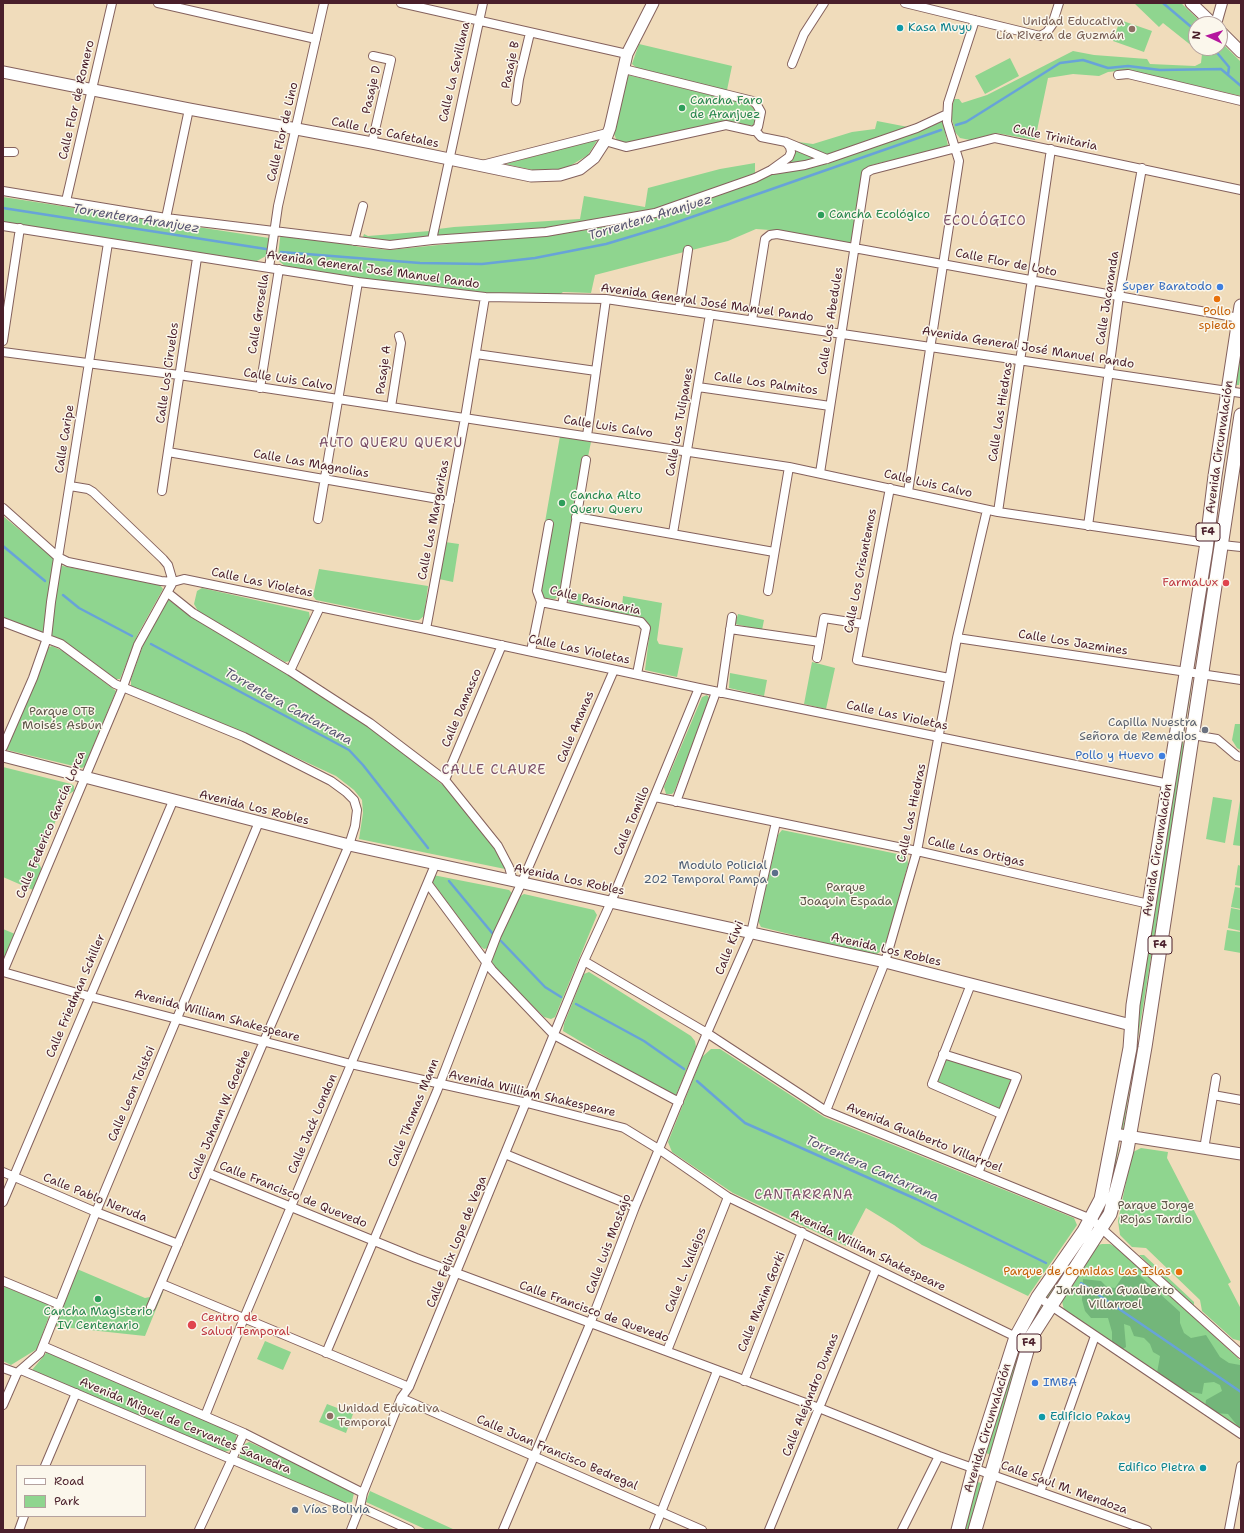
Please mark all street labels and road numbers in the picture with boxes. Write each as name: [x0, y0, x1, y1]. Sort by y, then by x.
street label: Calle La Sevillana: [436, 20, 474, 124]
street label: Calle Flor de Romero: [56, 39, 98, 161]
street label: Pasaje B: [499, 40, 523, 90]
street label: Pasaje D: [359, 65, 385, 115]
street label: Calle Flor de Lino: [265, 81, 301, 183]
street label: Calle Los Cafetales: [330, 115, 440, 151]
street label: Calle Trinitaria: [1011, 122, 1099, 154]
street label: Calle Flor de Loto: [954, 246, 1058, 280]
street label: Avenida General José Manuel Pando: [266, 248, 480, 292]
street label: Calle Jacaranda: [1093, 250, 1123, 346]
street label: Calle Los Abedules: [815, 266, 847, 376]
street label: Calle Grosella: [246, 273, 272, 355]
street label: Avenida General José Manuel Pando: [600, 281, 814, 325]
street label: Calle Los Ciruelos: [154, 322, 182, 424]
street label: Avenida General José Manuel Pando: [921, 324, 1135, 372]
street label: Pasaje A: [373, 344, 395, 396]
street label: Calle Las Hiedras: [986, 361, 1016, 463]
street label: Calle Luis Calvo: [242, 366, 334, 394]
street label: Calle Los Tulipanes: [663, 367, 697, 477]
street label: Calle Los Palmitos: [713, 370, 819, 398]
street label: Avenida Circunvalación: [1204, 379, 1236, 515]
street label: Calle Caripe: [52, 404, 78, 474]
street label: Calle Luis Calvo: [562, 413, 654, 441]
street label: Calle Las Magnolias: [252, 447, 370, 481]
street label: Calle Las Margaritas: [415, 459, 453, 581]
street label: Calle Luis Calvo: [882, 467, 974, 501]
street label: Calle Los Crisantemos: [842, 507, 880, 635]
road number: F4: [1196, 523, 1220, 541]
street label: Calle Las Violetas: [210, 565, 314, 601]
street label: Calle Pasionaria: [548, 584, 642, 618]
street label: Calle Los Jazmines: [1017, 627, 1129, 659]
street label: Calle Las Violetas: [527, 632, 631, 668]
street label: Calle Damasco: [439, 666, 485, 750]
street label: Calle Ananas: [554, 689, 598, 765]
street label: Calle Las Violetas: [845, 698, 949, 734]
street label: Calle Federico García Lorca: [13, 749, 89, 901]
street label: Calle Las Hiedras: [894, 762, 930, 864]
street label: Avenida Circunvalación: [1140, 783, 1176, 917]
street label: Calle Tomillo: [611, 784, 653, 858]
street label: Avenida Los Robles: [198, 787, 310, 829]
street label: Calle Las Ortigas: [926, 834, 1026, 870]
street label: Avenida Los Robles: [512, 861, 626, 899]
street label: Calle Kiwi: [713, 919, 747, 977]
street label: Avenida Los Robles: [829, 930, 943, 970]
street label: Calle Friedman Schiller: [43, 932, 109, 1060]
road number: F4: [1148, 936, 1172, 954]
street label: Avenida William Shakespeare: [133, 987, 301, 1045]
street label: Calle Leon Tolstoi: [105, 1044, 159, 1144]
street label: Calle Johann W. Goethe: [186, 1048, 254, 1182]
street label: Calle Thomas Mann: [386, 1057, 442, 1169]
street label: Avenida William Shakespeare: [447, 1068, 617, 1120]
street label: Calle Jack London: [286, 1072, 340, 1176]
street label: Avenida Gualberto Villarroel: [844, 1100, 1004, 1176]
street label: Calle Francisco de Quevedo: [217, 1159, 369, 1231]
street label: Calle Pablo Neruda: [41, 1171, 149, 1225]
street label: Calle Felix Lope de Vega: [424, 1174, 490, 1310]
street label: Calle Luis Mostajo: [583, 1192, 635, 1296]
street label: Avenida William Shakespeare: [788, 1207, 948, 1295]
street label: Calle L. Vallejos: [662, 1225, 710, 1315]
street label: Calle Maxim Gorki: [735, 1250, 789, 1354]
street label: Calle Francisco de Quevedo: [517, 1278, 671, 1346]
street label: Calle Alejandro Dumas: [780, 1331, 842, 1459]
road number: F4: [1017, 1334, 1041, 1352]
street label: Avenida Circunvalación: [961, 1362, 1015, 1494]
street label: Avenida Miguel de Cervantes Saavedra: [77, 1375, 293, 1477]
street label: Calle Juan Francisco Bedregal: [474, 1412, 640, 1494]
street label: Calle Saul M. Mendoza: [999, 1458, 1129, 1518]

